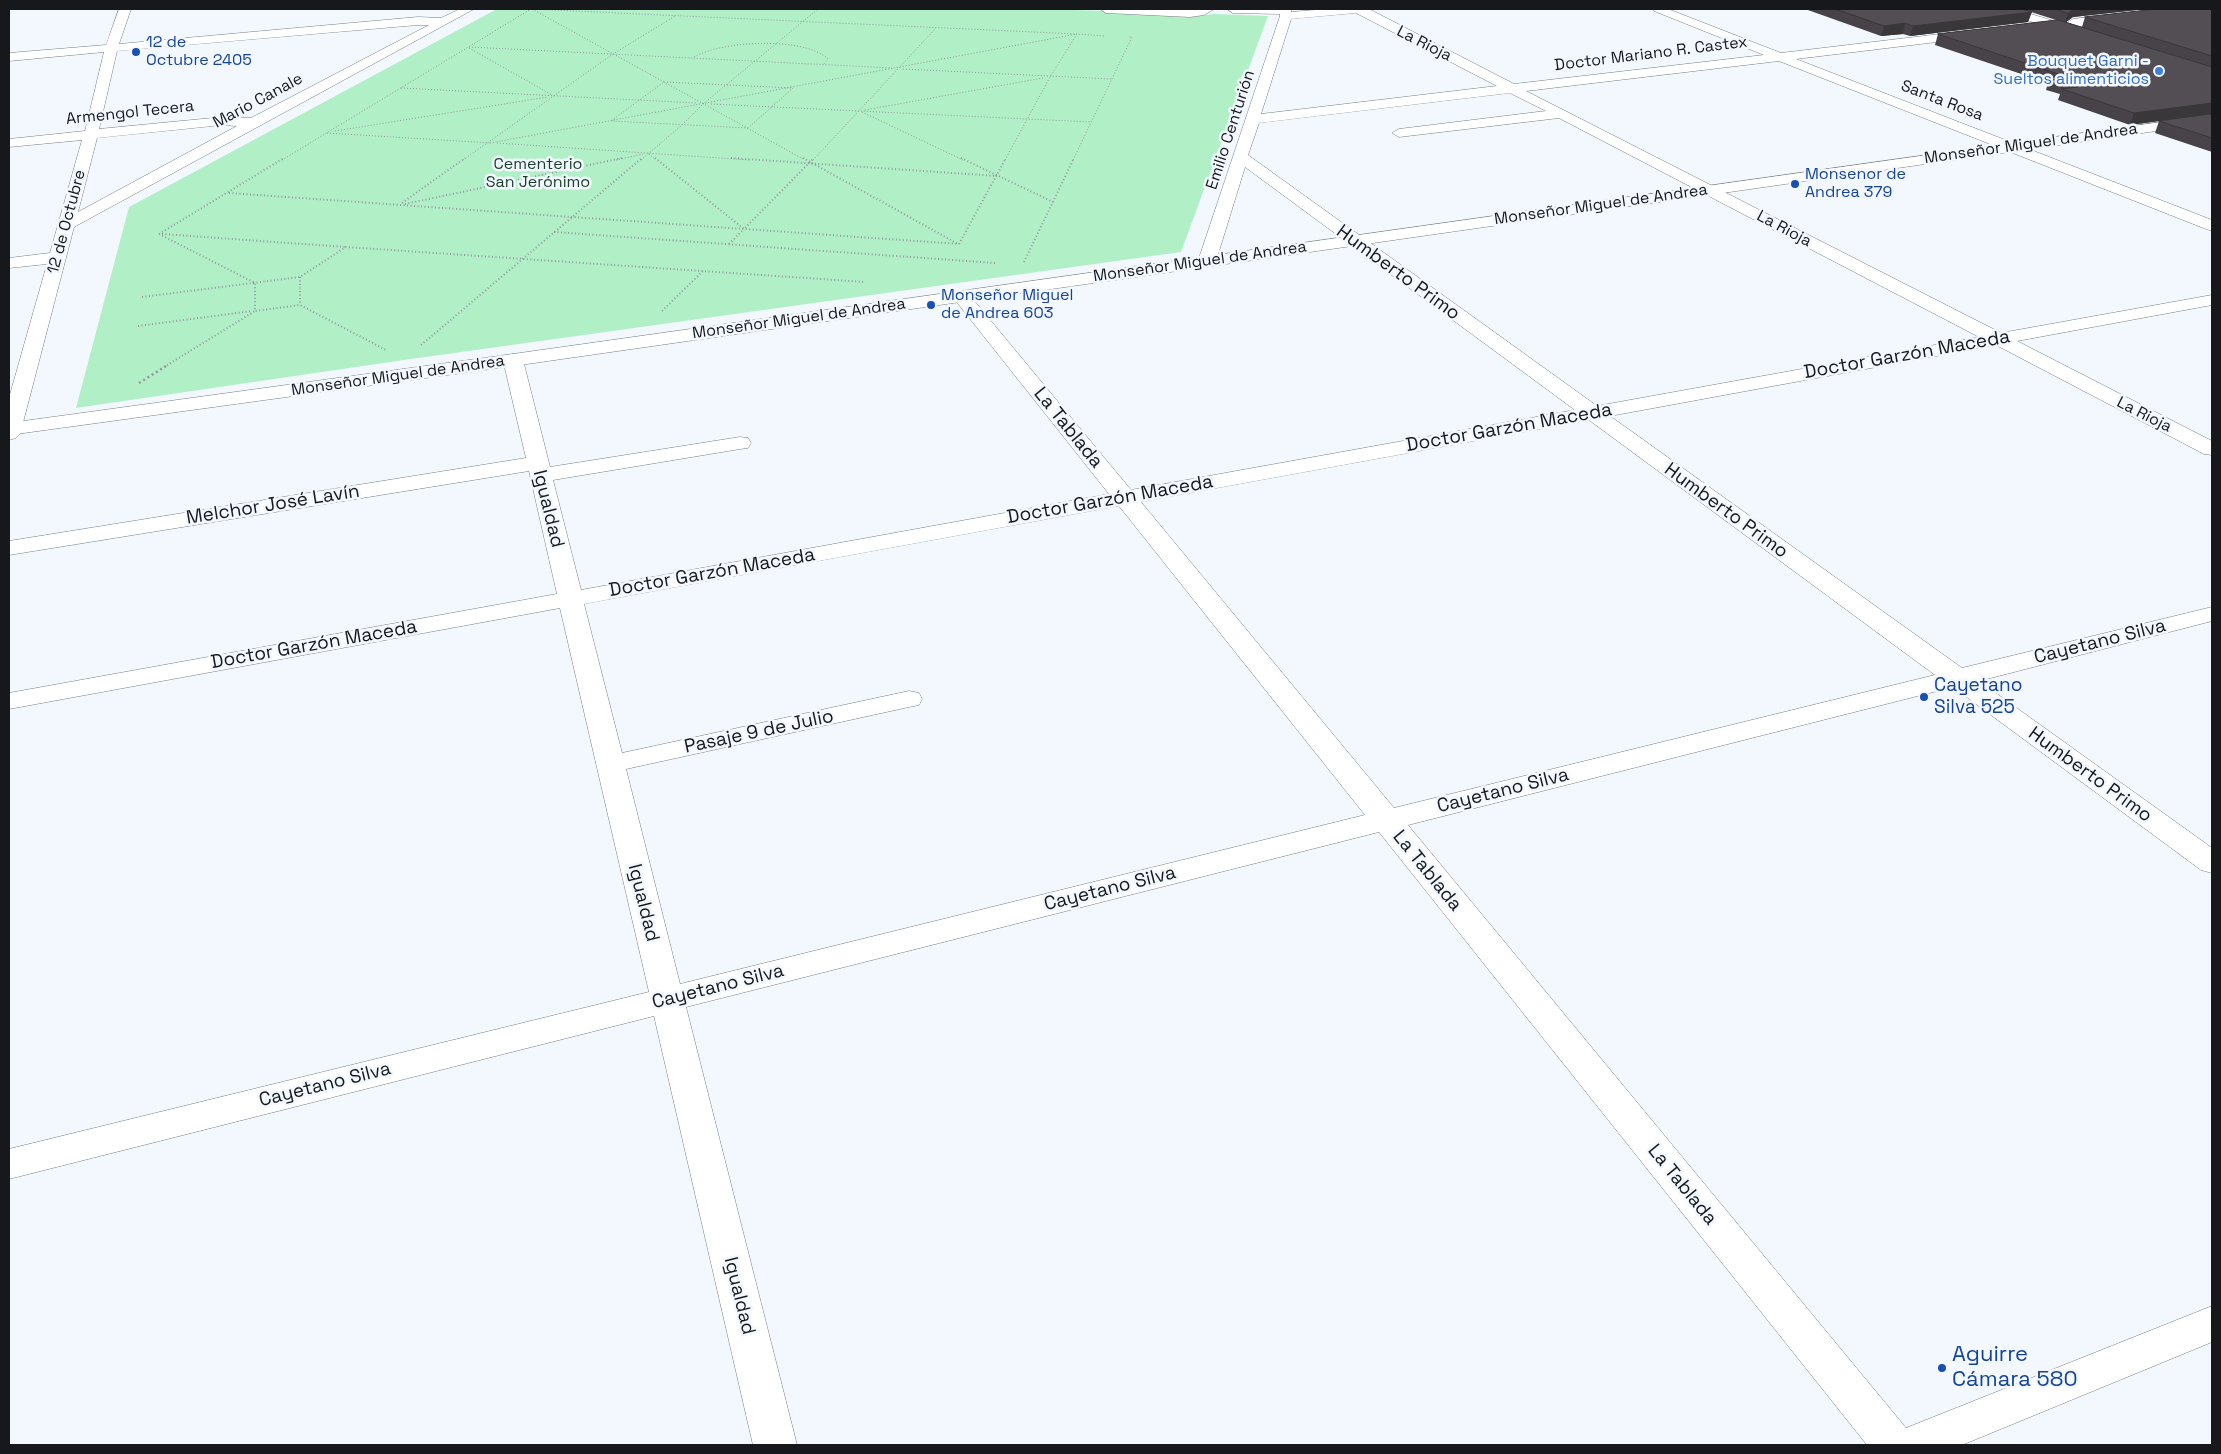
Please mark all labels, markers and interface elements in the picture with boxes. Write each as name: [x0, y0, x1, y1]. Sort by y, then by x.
street label: La Rioja: [1393, 22, 1455, 66]
place label: 12 de Octubre 2405: [146, 33, 252, 71]
street label: Doctor Mariano R. Castex: [1553, 33, 1749, 75]
marker: 12 de Octubre 2405: [130, 46, 142, 58]
place label: Bouquet Garni - Sueltos alimenticios: [1994, 52, 2149, 90]
marker: Bouquet Garni - Sueltos alimenticios: [2153, 65, 2165, 77]
street label: Emilio Centurión: [1203, 68, 1259, 192]
street label: Mario Canale: [210, 69, 306, 133]
street label: Santa Rosa: [1898, 76, 1986, 126]
street label: Armengol Tecera: [65, 97, 195, 129]
street label: Monseñor Miguel de Andrea: [1923, 120, 2139, 168]
park label: Cementerio San Jerónimo: [486, 155, 590, 193]
place label: Monsenor de Andrea 379: [1805, 165, 1906, 203]
street label: 12 de Octubre: [44, 168, 90, 276]
marker: Monsenor de Andrea 379: [1789, 178, 1801, 190]
street label: Monseñor Miguel de Andrea: [1493, 181, 1709, 229]
street label: La Rioja: [1753, 207, 1815, 251]
street label: Humberto Primo: [1332, 220, 1464, 326]
street label: Monseñor Miguel de Andrea: [1092, 238, 1308, 286]
place label: Monseñor Miguel de Andrea 603: [941, 286, 1073, 324]
street label: Monseñor Miguel de Andrea: [691, 295, 907, 343]
marker: Monseñor Miguel de Andrea 603: [925, 299, 937, 311]
street label: Doctor Garzón Maceda: [1802, 326, 2012, 384]
street label: Monseñor Miguel de Andrea: [290, 352, 506, 400]
street label: La Tablada: [1029, 383, 1107, 473]
street label: La Rioja: [2113, 393, 2175, 437]
street label: Doctor Garzón Maceda: [1404, 399, 1614, 457]
street label: Humberto Primo: [1660, 458, 1792, 564]
street label: Igualdad: [527, 468, 569, 550]
street label: Doctor Garzón Maceda: [1005, 471, 1215, 529]
street label: Melchor José Lavín: [185, 480, 361, 530]
street label: Doctor Garzón Maceda: [607, 544, 817, 602]
street label: Cayetano Silva: [2032, 615, 2168, 669]
street label: Doctor Garzón Maceda: [209, 616, 419, 674]
place label: Cayetano Silva 525: [1934, 675, 2022, 719]
marker: Cayetano Silva 525: [1918, 691, 1930, 703]
street label: Pasaje 9 de Julio: [682, 705, 836, 759]
street label: Humberto Primo: [2024, 722, 2156, 828]
street label: Cayetano Silva: [1435, 764, 1571, 818]
street label: La Tablada: [1388, 826, 1466, 916]
street label: Igualdad: [622, 862, 664, 944]
street label: Cayetano Silva: [1042, 862, 1178, 916]
street label: Cayetano Silva: [650, 960, 786, 1014]
street label: Cayetano Silva: [257, 1058, 393, 1112]
street label: La Tablada: [1643, 1140, 1721, 1230]
street label: Igualdad: [718, 1255, 760, 1337]
place label: Aguirre Cámara 580: [1952, 1342, 2078, 1394]
marker: Aguirre Cámara 580: [1936, 1362, 1948, 1374]

